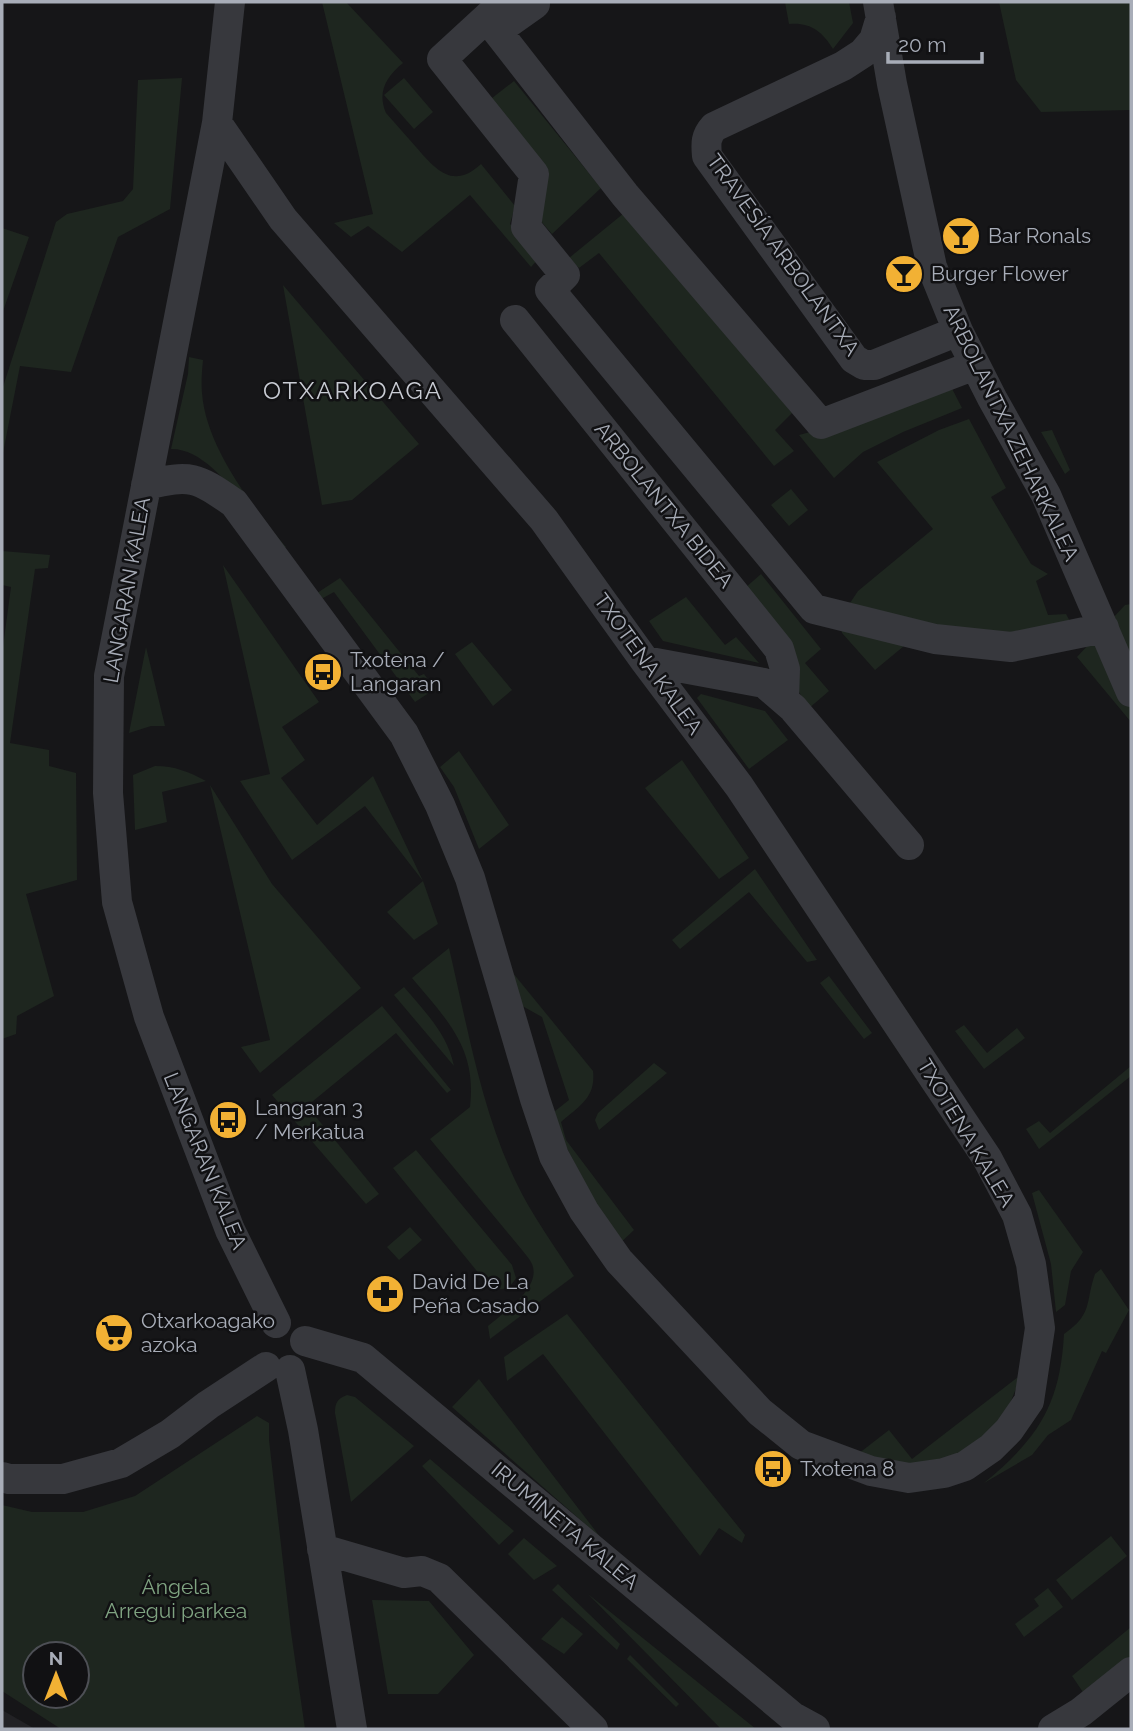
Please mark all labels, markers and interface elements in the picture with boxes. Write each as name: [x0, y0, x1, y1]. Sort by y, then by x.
scale bar: [888, 21, 982, 65]
text: 20 m: [898, 32, 946, 57]
street label: TRAVESÍA ARBOLANTXA: [702, 149, 865, 360]
bar icon: Bar Ronals: [940, 215, 982, 257]
place label: Bar Ronals: [988, 223, 1091, 248]
bar icon: Burger Flower: [883, 253, 925, 295]
place label: Burger Flower: [931, 261, 1069, 286]
street label: ARBOLANTXA ZEHARKALEA: [938, 301, 1084, 565]
district label: OTXARKOAGA: [263, 376, 443, 405]
street label: ARBOLANTXA BIDEA: [590, 417, 739, 593]
street label: LANGARAN KALEA: [98, 495, 155, 685]
street label: TXOTENA KALEA: [589, 588, 708, 739]
place label: Txotena / Langaran: [350, 647, 445, 696]
bus stop icon: Txotena / Langaran: [302, 651, 344, 693]
street label: TXOTENA KALEA: [912, 1054, 1020, 1211]
street label: LANGARAN KALEA: [159, 1069, 252, 1253]
place label: Langaran 3 / Merkatua: [255, 1095, 364, 1144]
bus stop icon: Langaran 3 / Merkatua: [207, 1099, 249, 1141]
place label: David De La Peña Casado: [412, 1269, 539, 1318]
pharmacy icon: David De La Peña Casado: [364, 1273, 406, 1315]
place label: Otxarkoagako azoka: [141, 1308, 275, 1357]
supermarket icon: Otxarkoagako azoka: [93, 1312, 135, 1354]
bus stop icon: Txotena 8: [752, 1448, 794, 1490]
place label: Txotena 8: [800, 1456, 894, 1481]
street label: IRUMINETA KALEA: [487, 1457, 644, 1595]
park label: Ángela Arregui parkea: [105, 1574, 247, 1623]
north arrow: [21, 1640, 91, 1710]
text: N: [49, 1647, 63, 1669]

